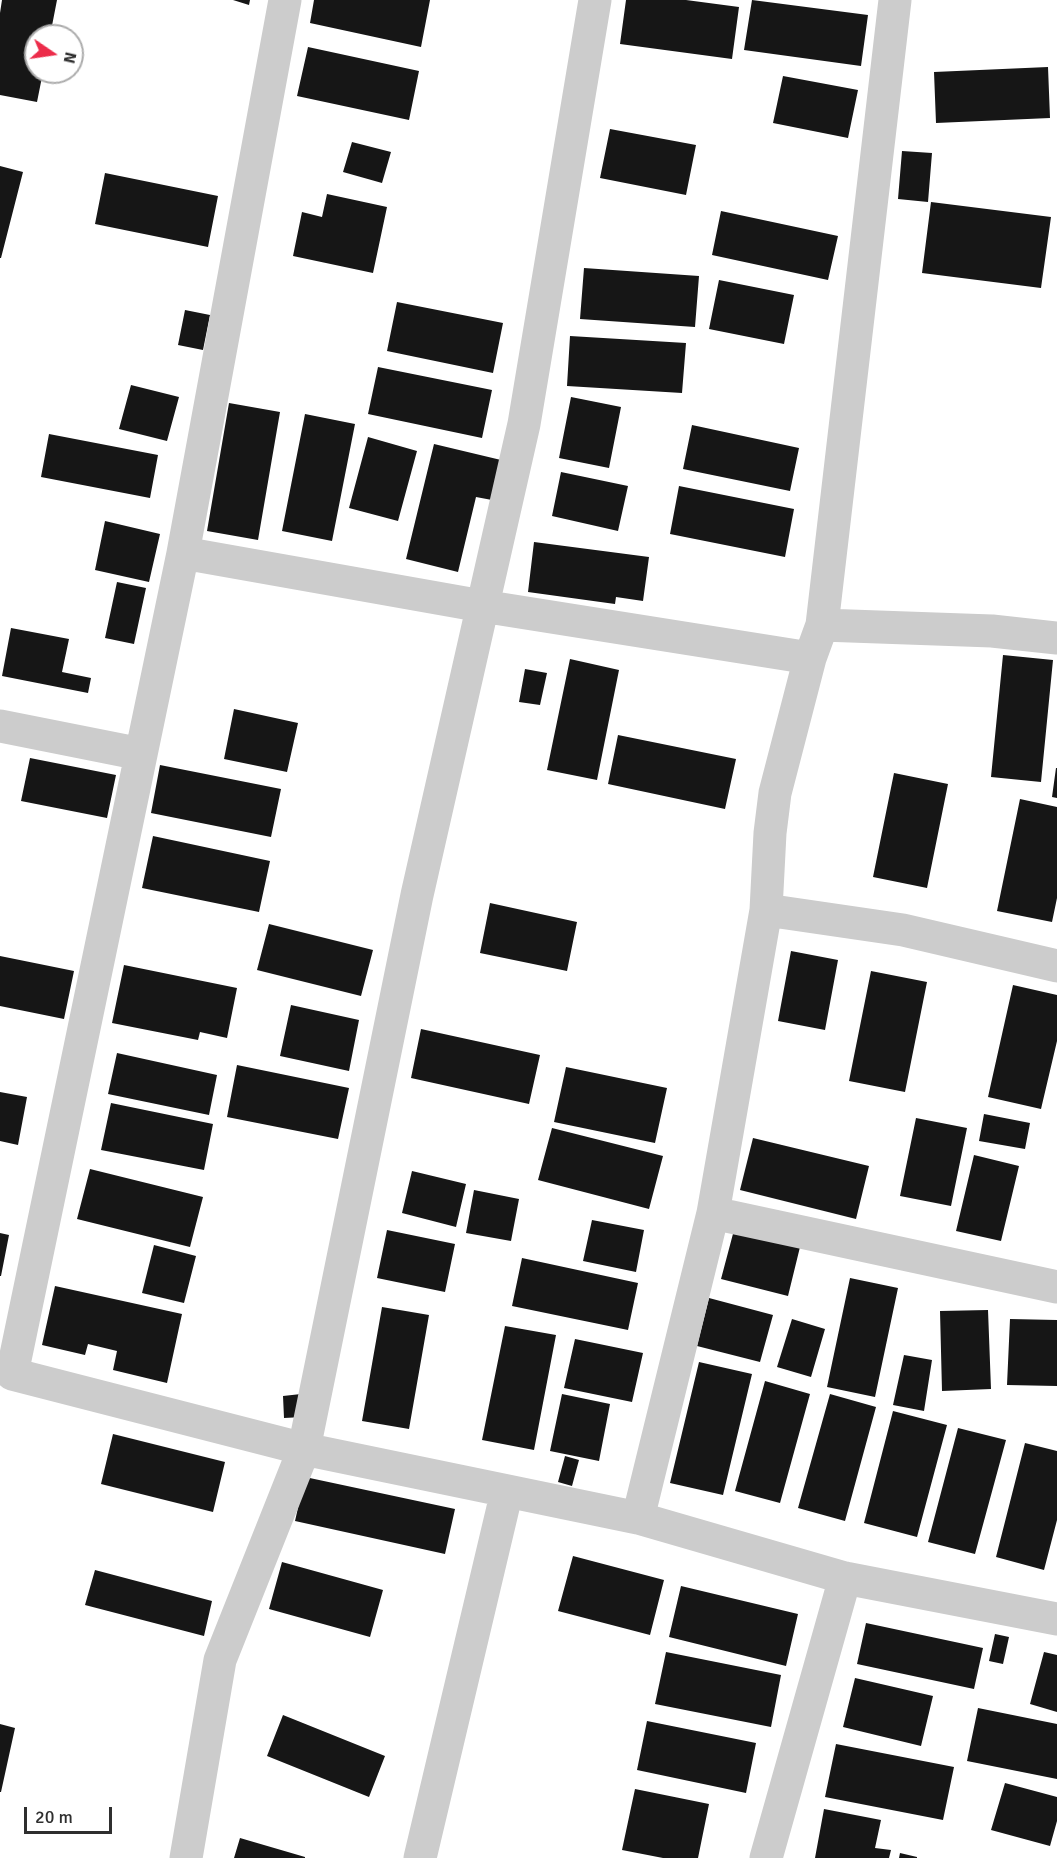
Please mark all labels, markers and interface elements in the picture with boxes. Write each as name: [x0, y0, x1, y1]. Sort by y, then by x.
north arrow: [24, 24, 84, 84]
text: N: [59, 50, 81, 65]
scale bar: [27, 1795, 116, 1833]
text: 20 m: [35, 1806, 73, 1828]

